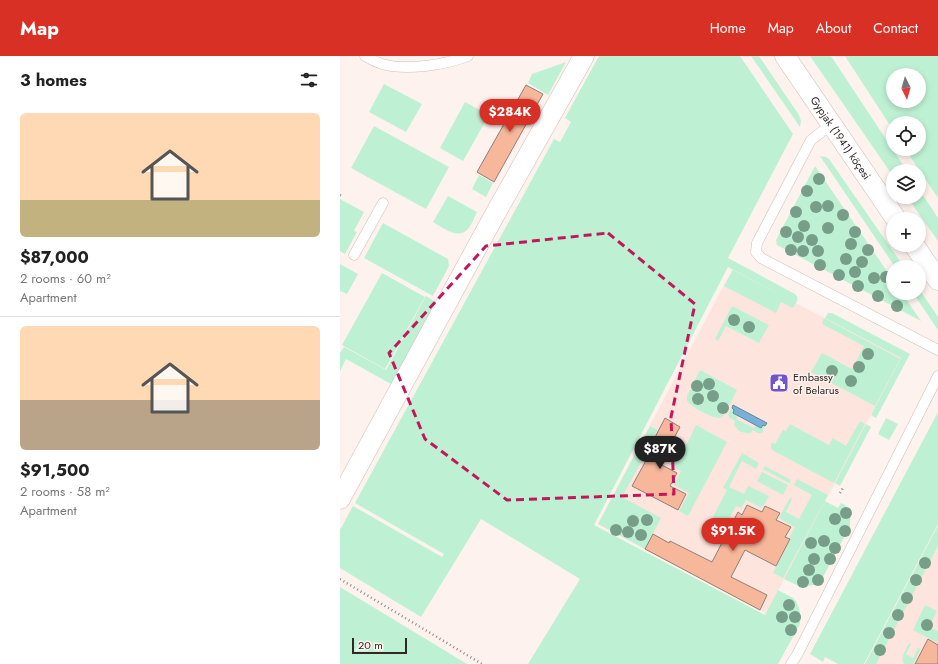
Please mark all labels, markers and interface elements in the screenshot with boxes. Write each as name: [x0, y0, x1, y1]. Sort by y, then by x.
text: Map: [20, 15, 59, 42]
text: Home: [710, 18, 746, 38]
text: Map: [768, 18, 794, 38]
text: About: [816, 18, 851, 38]
text: Contact: [873, 18, 918, 38]
text: 3 homes: [20, 68, 87, 92]
north arrow: [886, 68, 926, 108]
map controls: [886, 68, 926, 300]
icon: filters: [298, 69, 320, 91]
street label: Gypjak (1941) köçesi: [807, 93, 875, 183]
pin: $284K: [482, 99, 538, 133]
text: $284K: [489, 102, 531, 121]
button: locate: [886, 116, 926, 156]
icon: home: [134, 139, 206, 211]
button: layers: [886, 164, 926, 204]
button: +: [886, 212, 926, 252]
text: $87,000: [20, 245, 89, 269]
button: −: [886, 260, 926, 300]
text: 2 rooms · 60 m²: [20, 269, 111, 288]
text: Apartment: [20, 288, 77, 307]
icon: home: [134, 352, 206, 424]
place label: Embassy of Belarus: [793, 369, 840, 398]
public building icon: Embassy of Belarus: [768, 372, 790, 394]
pin: $87K: [636, 436, 684, 470]
text: $87K: [644, 439, 676, 458]
text: $91,500: [20, 458, 90, 482]
text: 2 rooms · 58 m²: [20, 482, 110, 501]
text: Apartment: [20, 501, 77, 520]
pin: $91.5K: [700, 518, 766, 552]
text: $91.5K: [710, 521, 756, 540]
scale bar: [352, 636, 407, 655]
text: 20 m: [358, 637, 383, 653]

